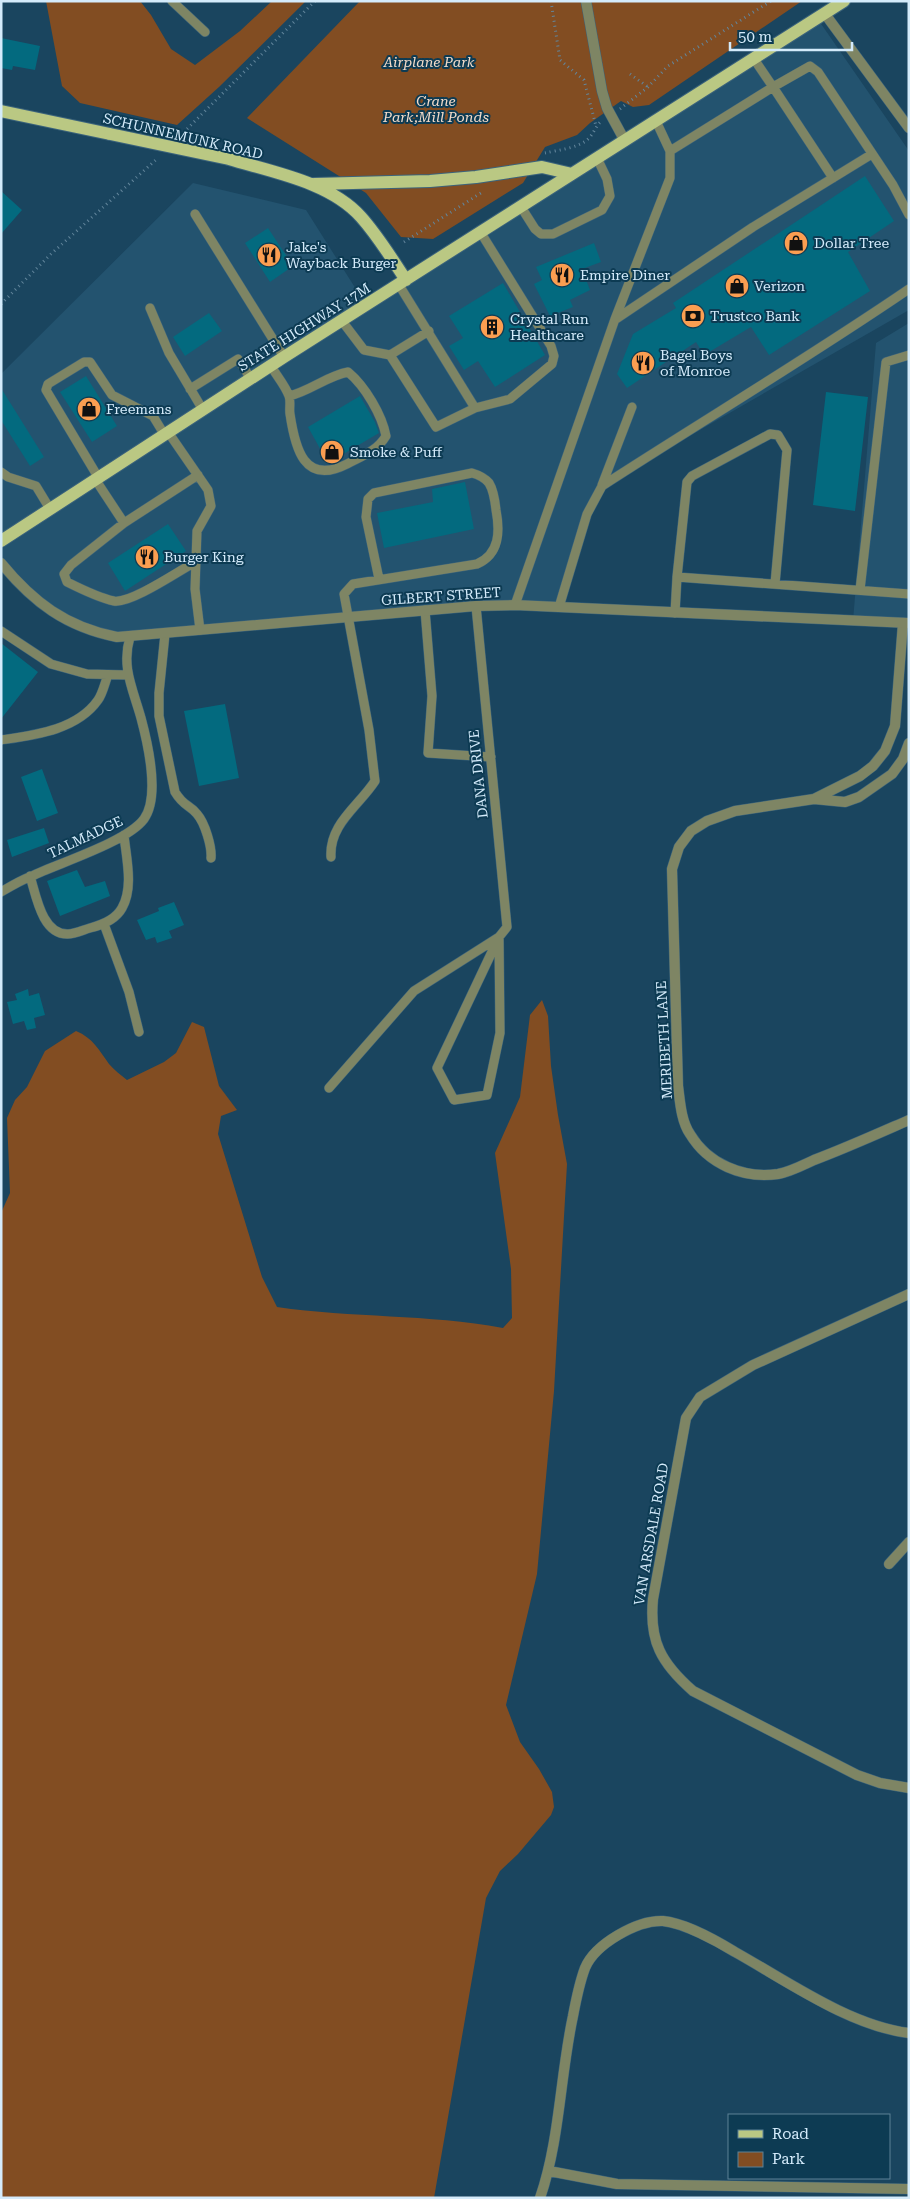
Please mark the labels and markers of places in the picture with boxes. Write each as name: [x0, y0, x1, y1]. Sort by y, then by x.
shop icon: Dollar Tree: [783, 230, 809, 256]
place label: Dollar Tree: [814, 235, 890, 251]
place label: Jake's Wayback Burger: [286, 239, 397, 271]
restaurant icon: Jake's Wayback Burger: [256, 242, 282, 268]
restaurant icon: Empire Diner: [549, 262, 575, 288]
place label: Empire Diner: [580, 267, 670, 283]
shop icon: Verizon: [724, 273, 750, 299]
place label: Verizon: [754, 278, 805, 294]
bank icon: Trustco Bank: [680, 303, 706, 329]
place label: Trustco Bank: [710, 308, 800, 324]
place label: Crystal Run Healthcare: [510, 311, 589, 343]
building icon: Crystal Run Healthcare: [479, 314, 505, 340]
place label: Bagel Boys of Monroe: [660, 347, 733, 379]
restaurant icon: Bagel Boys of Monroe: [630, 350, 656, 376]
shop icon: Freemans: [76, 396, 102, 422]
place label: Freemans: [106, 401, 172, 417]
shop icon: Smoke & Puff: [319, 439, 345, 465]
place label: Smoke & Puff: [350, 444, 443, 460]
restaurant icon: Burger King: [134, 544, 160, 570]
place label: Burger King: [164, 549, 244, 565]

